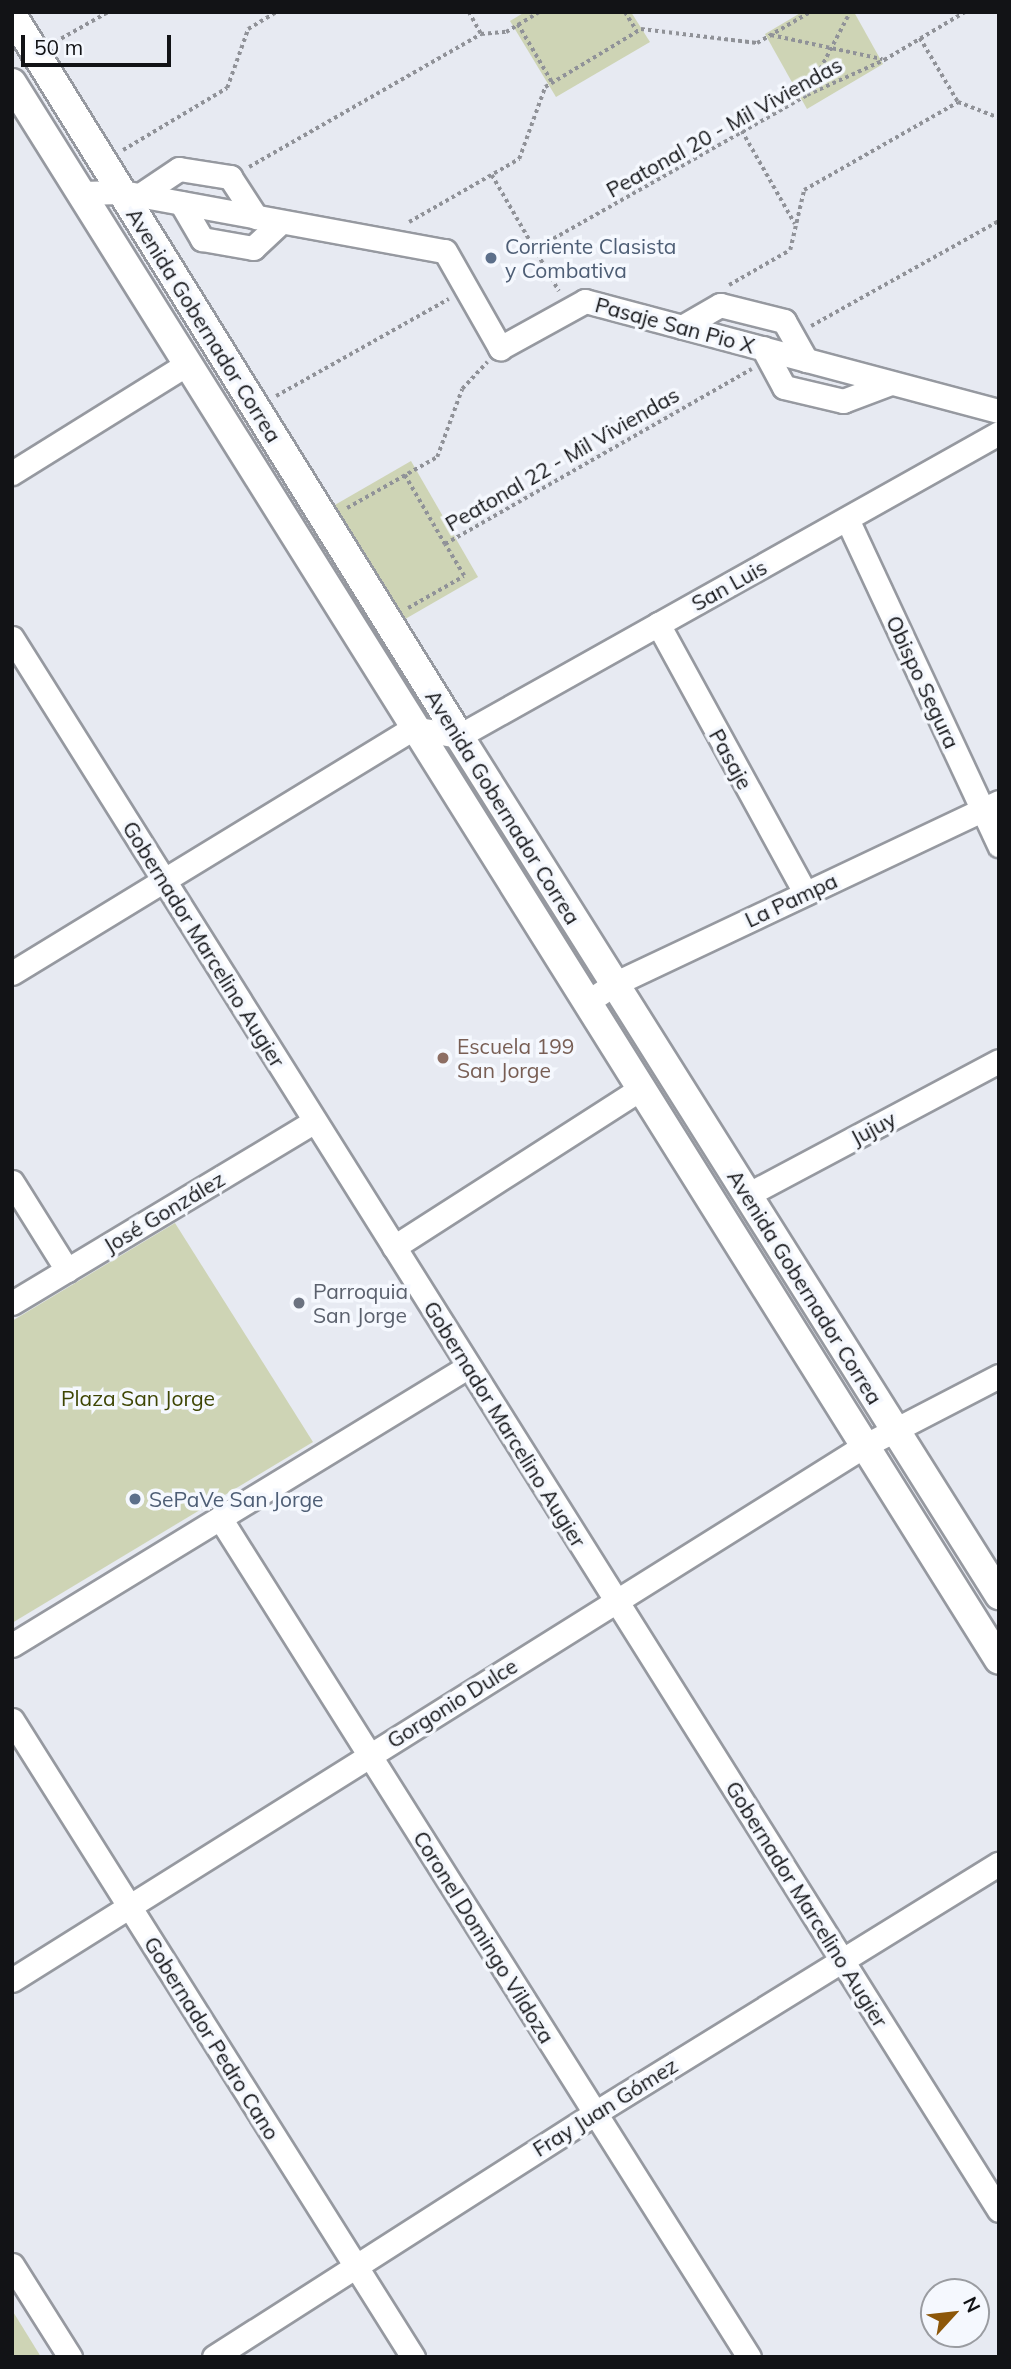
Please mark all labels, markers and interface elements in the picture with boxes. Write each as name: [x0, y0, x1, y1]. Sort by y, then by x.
scale bar: [24, 21, 175, 65]
text: 50 m: [34, 34, 83, 60]
street label: Peatonal 20 - Mil Viviendas: [602, 52, 846, 202]
street label: Avenida Gobernador Correa: [121, 203, 287, 447]
place label: Corriente Clasista y Combativa: [505, 233, 676, 283]
marker: Corriente Clasista y Combativa: [483, 250, 499, 266]
street label: Pasaje San Pio X: [593, 292, 757, 358]
street label: Peatonal 22 - Mil Viviendas: [441, 382, 683, 536]
street label: San Luis: [687, 554, 771, 616]
street label: Obispo Segura: [881, 612, 965, 752]
street label: Avenida Gobernador Correa: [420, 685, 586, 929]
street label: Pasaje: [704, 724, 758, 794]
street label: Gobernador Marcelino Augier: [118, 816, 290, 1072]
street label: La Pampa: [741, 868, 841, 932]
place label: Escuela 199 San Jorge: [457, 1033, 574, 1083]
marker: Escuela 199 San Jorge: [435, 1050, 451, 1066]
street label: Jujuy: [846, 1106, 900, 1150]
street label: Avenida Gobernador Correa: [722, 1165, 888, 1409]
street label: José González: [99, 1166, 229, 1258]
place label: Parroquia San Jorge: [313, 1278, 408, 1328]
marker: Parroquia San Jorge: [291, 1295, 307, 1311]
street label: Gobernador Marcelino Augier: [419, 1296, 591, 1552]
park label: Plaza San Jorge: [61, 1385, 215, 1411]
place label: SePaVe San Jorge: [149, 1486, 324, 1512]
marker: SePaVe San Jorge: [127, 1491, 143, 1507]
street label: Gorgonio Dulce: [382, 1653, 522, 1753]
street label: Gobernador Marcelino Augier: [721, 1776, 893, 2032]
street label: Coronel Domingo Vildoza: [408, 1826, 560, 2048]
street label: Gobernador Pedro Cano: [139, 1932, 285, 2144]
street label: Fray Juan Gómez: [528, 2052, 682, 2162]
north arrow: [920, 2278, 990, 2348]
text: N: [958, 2293, 986, 2316]

